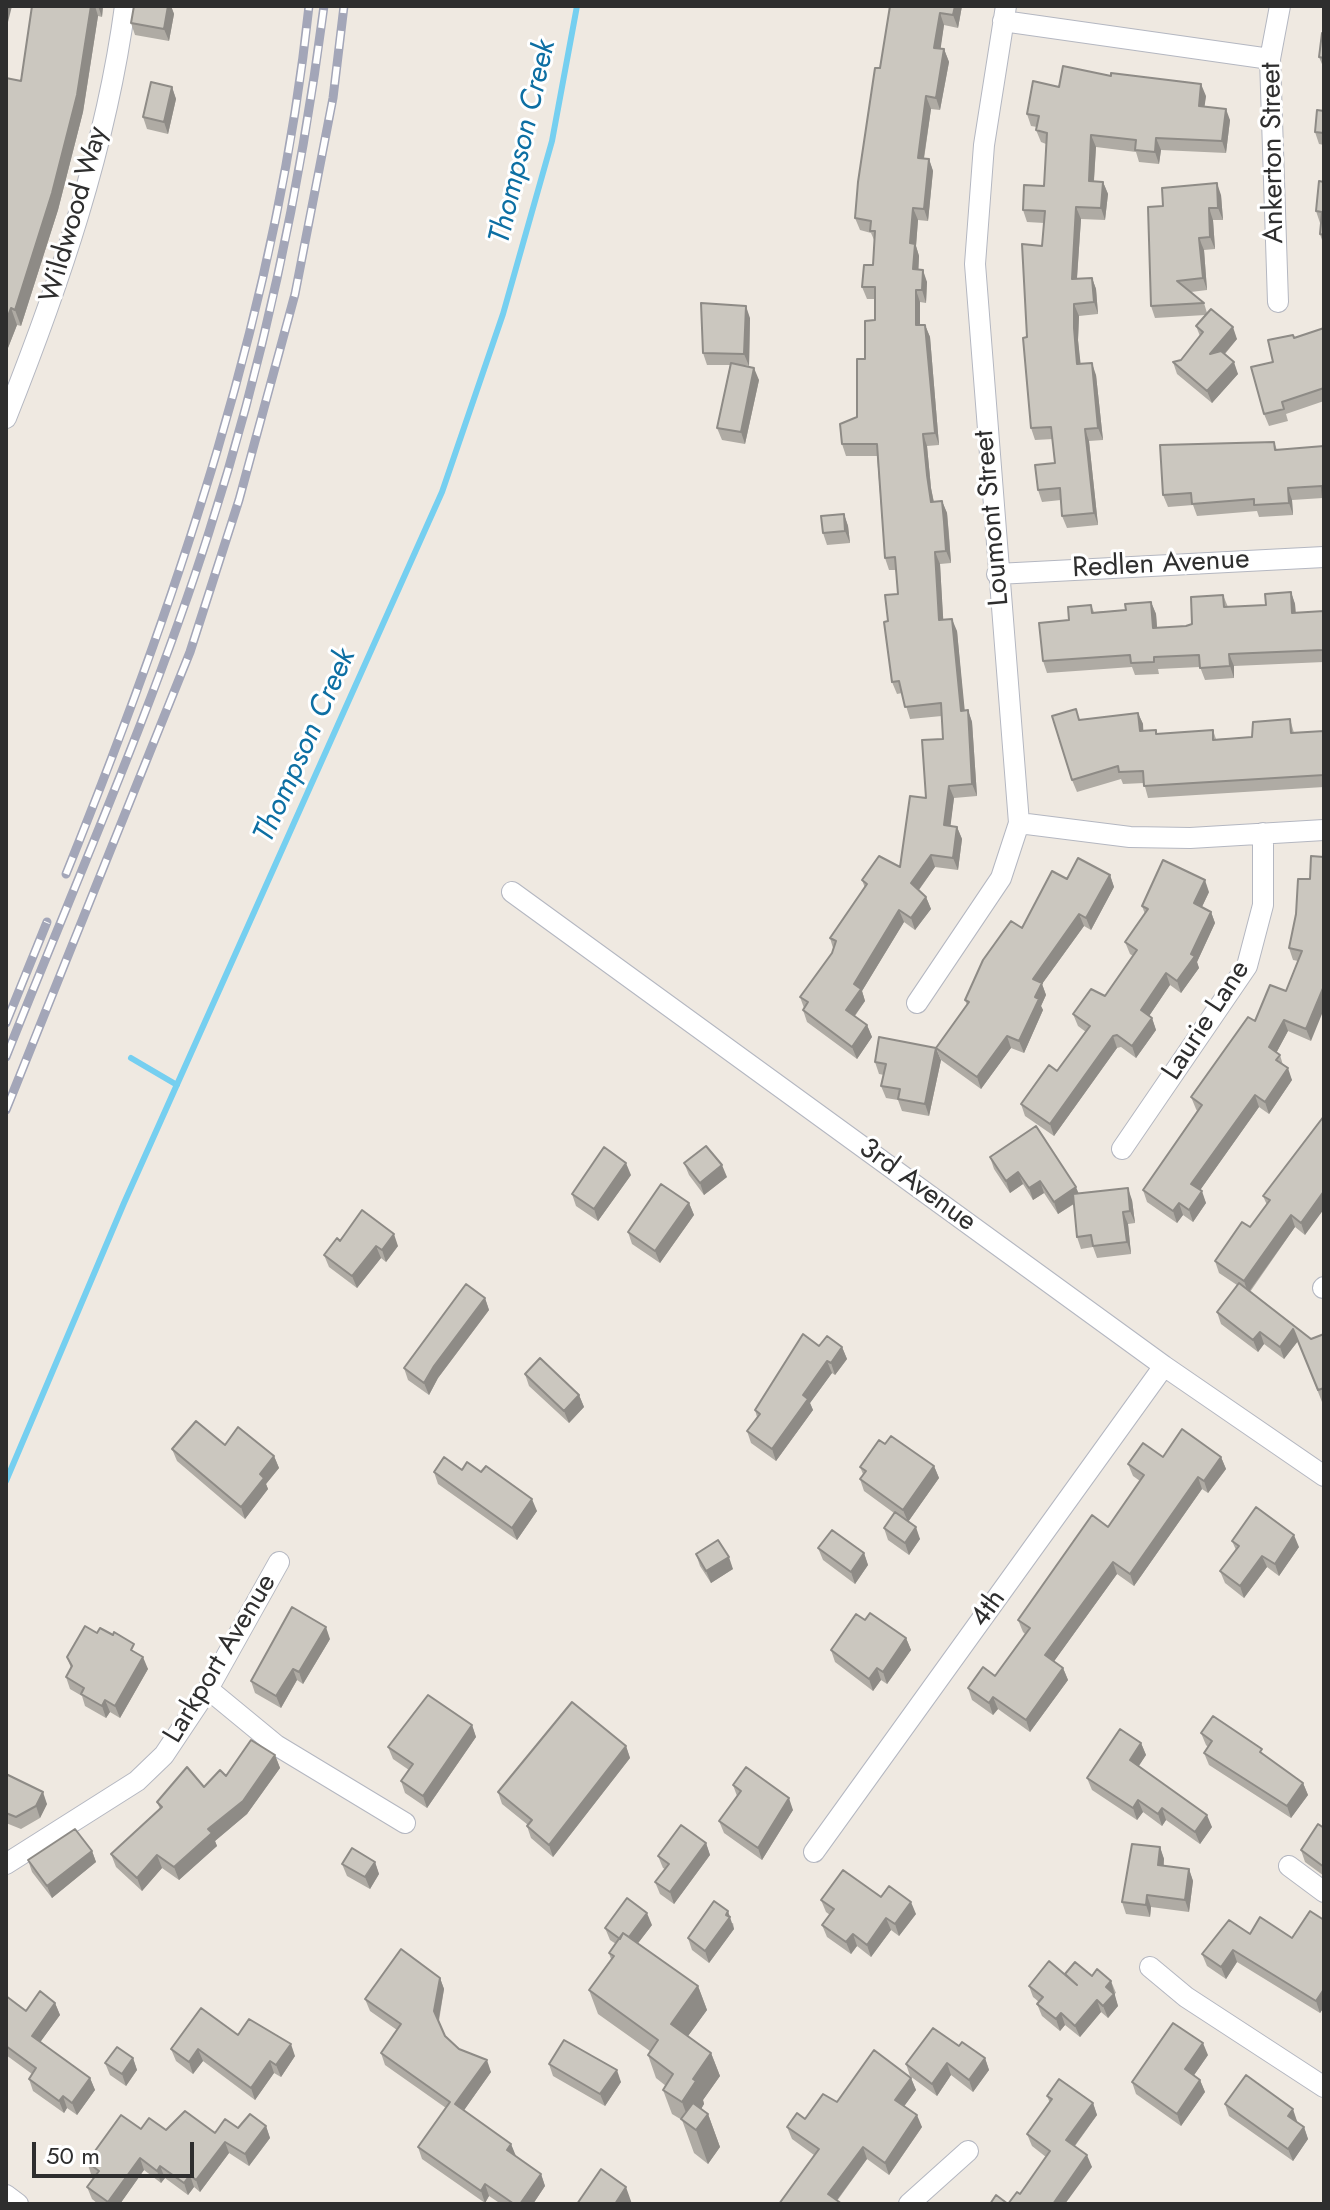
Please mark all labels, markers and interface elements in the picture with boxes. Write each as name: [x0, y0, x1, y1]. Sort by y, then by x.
water label: Thompson Creek: [483, 37, 565, 247]
street label: Ankerton Street: [1256, 62, 1292, 244]
street label: Wildwood Way: [34, 123, 116, 307]
street label: Loumont Street: [969, 429, 1017, 607]
street label: Redlen Avenue: [1072, 544, 1250, 586]
water label: Thompson Creek: [247, 644, 365, 848]
street label: Laurie Lane: [1156, 955, 1258, 1087]
street label: 3rd Avenue: [852, 1132, 982, 1240]
street label: Larkport Avenue: [157, 1568, 285, 1750]
street label: 4th: [964, 1584, 1014, 1634]
scale bar: [36, 2126, 198, 2176]
text: 50 m: [46, 2138, 100, 2173]

